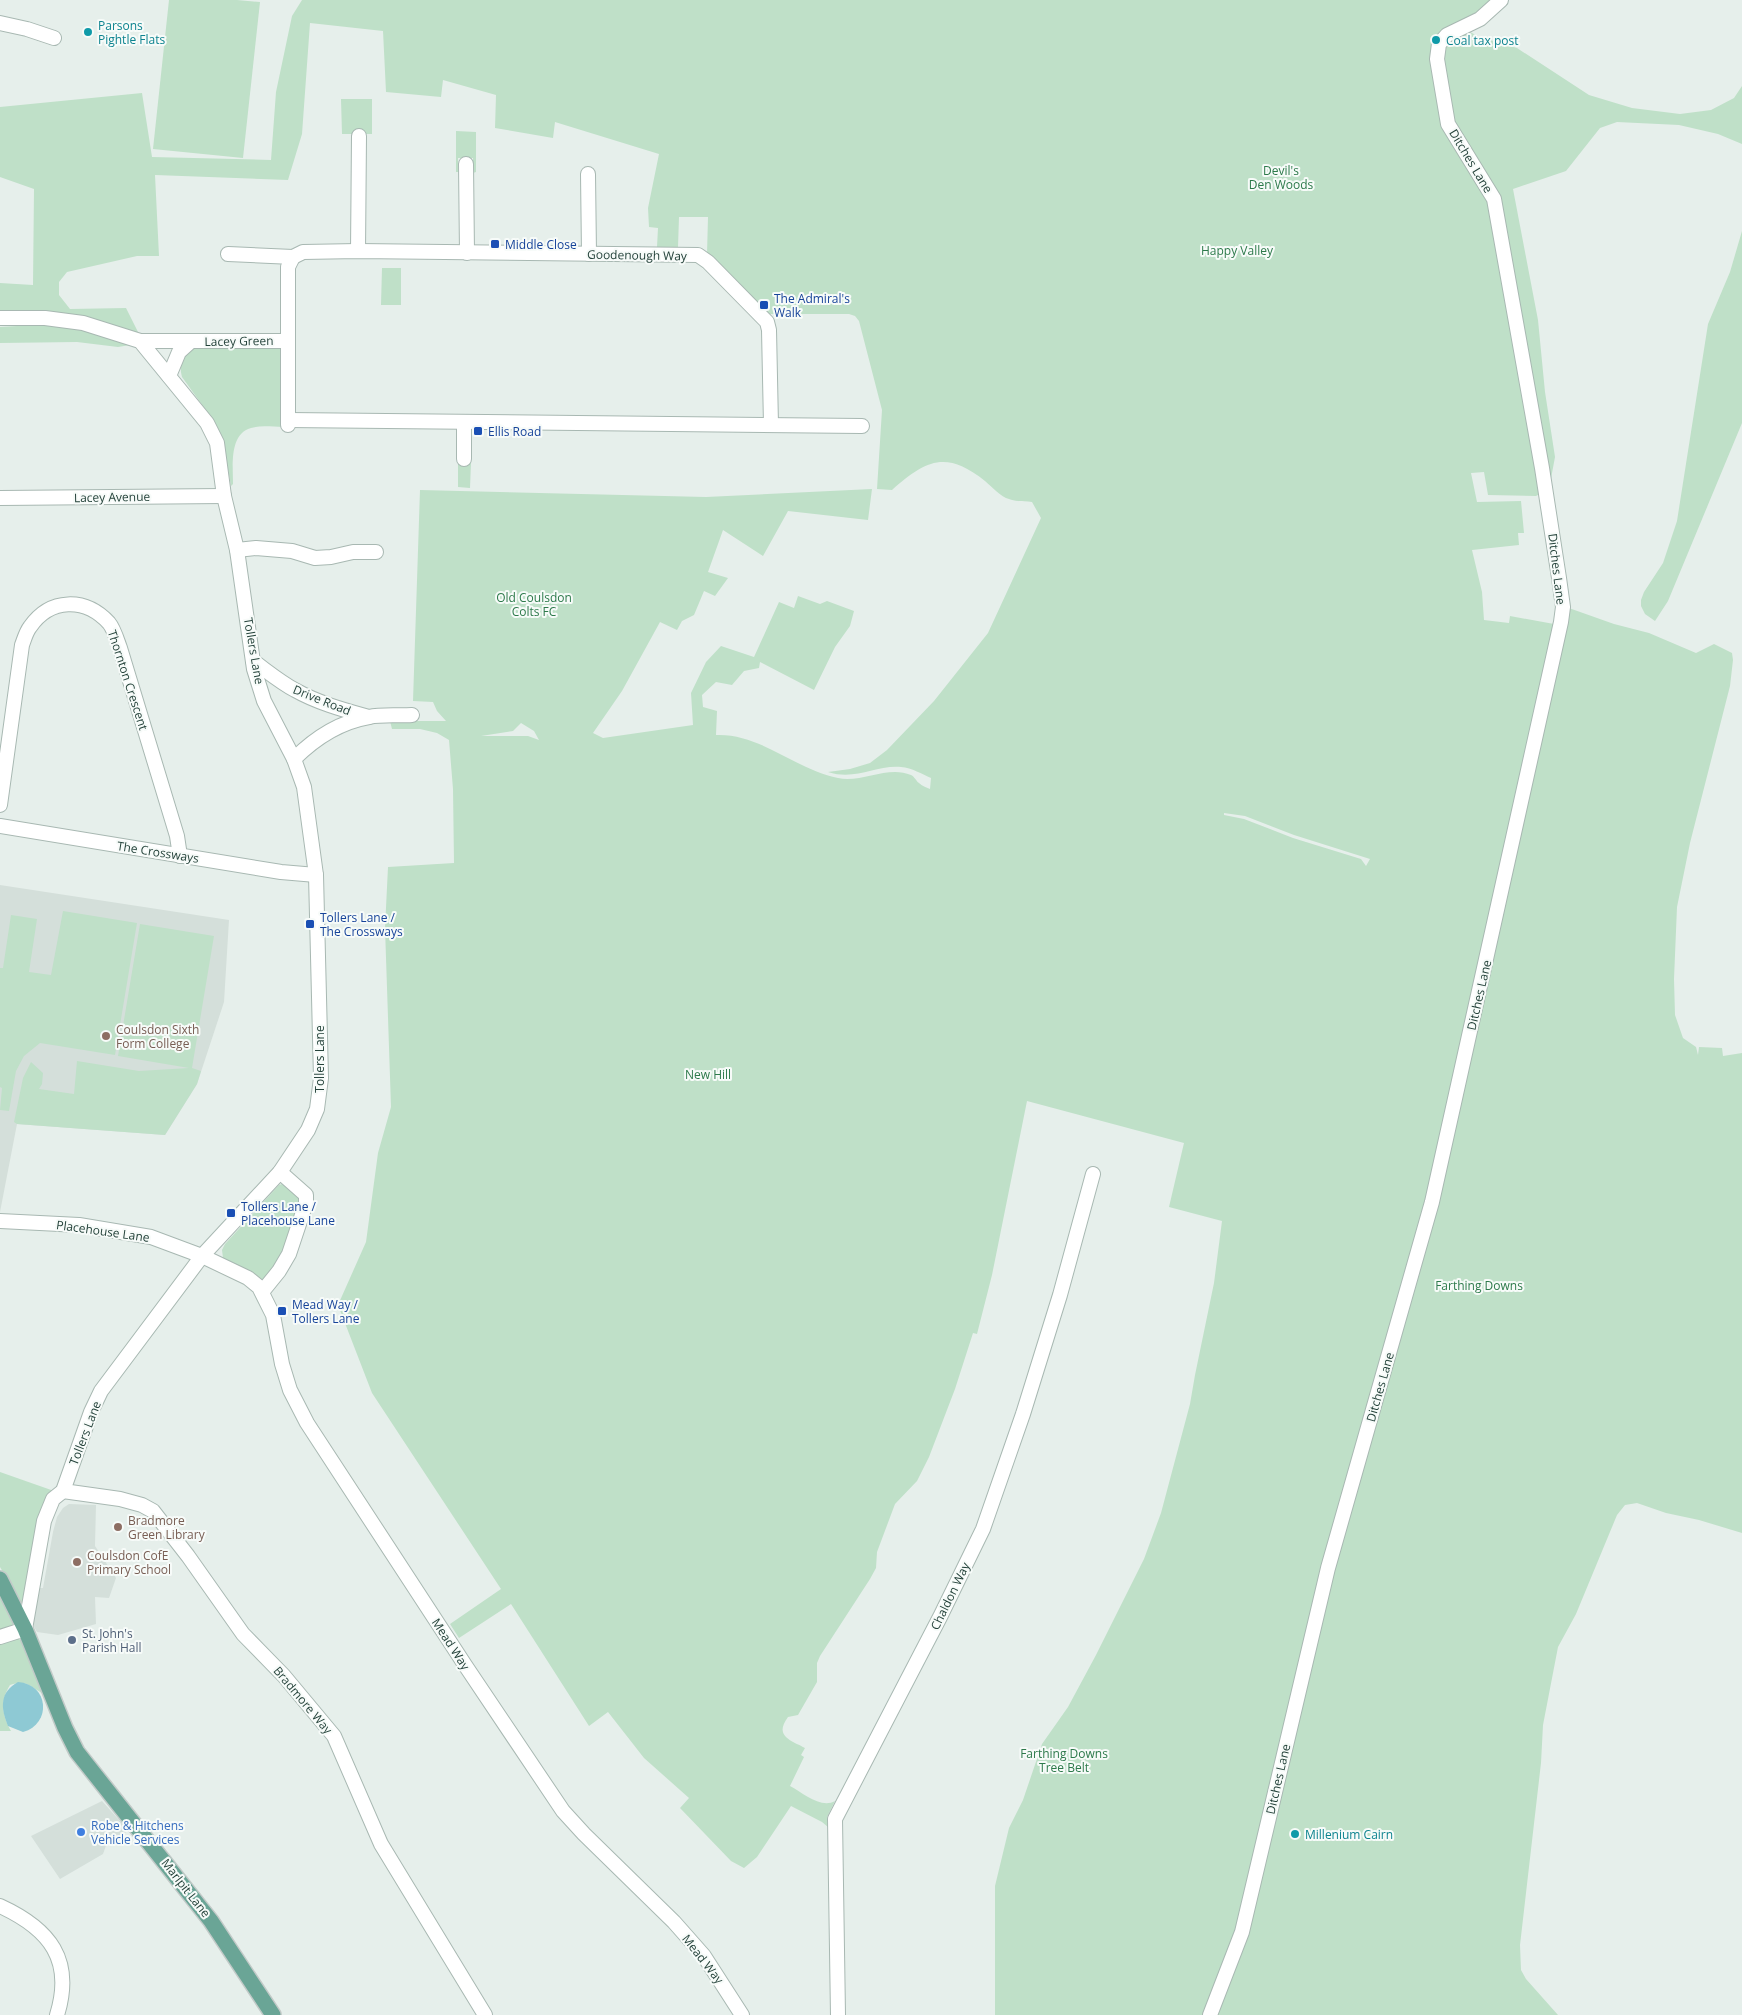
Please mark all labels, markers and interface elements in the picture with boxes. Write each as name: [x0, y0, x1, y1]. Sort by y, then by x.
place label: Parsons Pightle Flats: [98, 17, 165, 48]
marker: Parsons Pightle Flats: [82, 26, 94, 38]
place label: Coal tax post: [1446, 32, 1519, 49]
marker: Coal tax post: [1430, 34, 1442, 46]
street label: Ditches Lane: [1445, 126, 1497, 196]
park label: Devil's Den Woods: [1249, 162, 1314, 193]
place label: Middle Close: [505, 236, 577, 253]
marker: Middle Close: [489, 238, 501, 250]
park label: Happy Valley: [1201, 242, 1274, 259]
street label: Goodenough Way: [587, 246, 688, 264]
place label: The Admiral's Walk: [774, 290, 850, 321]
marker: The Admiral's Walk: [758, 299, 770, 311]
street label: Lacey Green: [204, 332, 274, 350]
place label: Ellis Road: [488, 423, 541, 440]
marker: Ellis Road: [472, 425, 484, 437]
street label: Lacey Avenue: [74, 488, 151, 506]
street label: Ditches Lane: [1544, 532, 1570, 606]
park label: Old Coulsdon Colts FC: [496, 589, 572, 620]
street label: Tollers Lane: [240, 616, 268, 686]
street label: Thornton Crescent: [104, 628, 152, 732]
street label: Drive Road: [290, 681, 354, 719]
street label: The Crossways: [116, 837, 200, 867]
place label: Tollers Lane / The Crossways: [320, 909, 403, 940]
marker: Tollers Lane / The Crossways: [304, 918, 316, 930]
street label: Ditches Lane: [1463, 958, 1495, 1032]
place label: Coulsdon Sixth Form College: [116, 1021, 199, 1052]
street label: Tollers Lane: [311, 1025, 328, 1093]
marker: Coulsdon Sixth Form College: [100, 1030, 112, 1042]
park label: New Hill: [685, 1066, 731, 1083]
place label: Tollers Lane / Placehouse Lane: [241, 1198, 335, 1229]
marker: Tollers Lane / Placehouse Lane: [225, 1207, 237, 1219]
street label: Placehouse Lane: [55, 1216, 151, 1246]
park label: Farthing Downs: [1435, 1277, 1523, 1294]
place label: Mead Way / Tollers Lane: [292, 1296, 360, 1327]
marker: Mead Way / Tollers Lane: [276, 1305, 288, 1317]
street label: Ditches Lane: [1362, 1350, 1398, 1424]
street label: Tollers Lane: [65, 1398, 105, 1468]
place label: Bradmore Green Library: [128, 1512, 206, 1543]
marker: Bradmore Green Library: [112, 1521, 124, 1533]
place label: Coulsdon CofE Primary School: [87, 1547, 171, 1578]
marker: Coulsdon CofE Primary School: [71, 1556, 83, 1568]
street label: Chaldon Way: [926, 1558, 974, 1633]
street label: Mead Way: [428, 1615, 475, 1674]
place label: St. John's Parish Hall: [82, 1625, 142, 1656]
marker: St. John's Parish Hall: [66, 1634, 78, 1646]
street label: Bradmore Way: [270, 1663, 337, 1738]
street label: Ditches Lane: [1262, 1742, 1294, 1816]
park label: Farthing Downs Tree Belt: [1020, 1745, 1108, 1776]
place label: Robe & Hitchens Vehicle Services: [91, 1817, 184, 1848]
marker: Robe & Hitchens Vehicle Services: [75, 1826, 87, 1838]
place label: Millenium Cairn: [1305, 1826, 1393, 1843]
marker: Millenium Cairn: [1289, 1828, 1301, 1840]
street label: Marlpit Lane: [158, 1855, 214, 1921]
street label: Mead Way: [678, 1931, 728, 1988]

